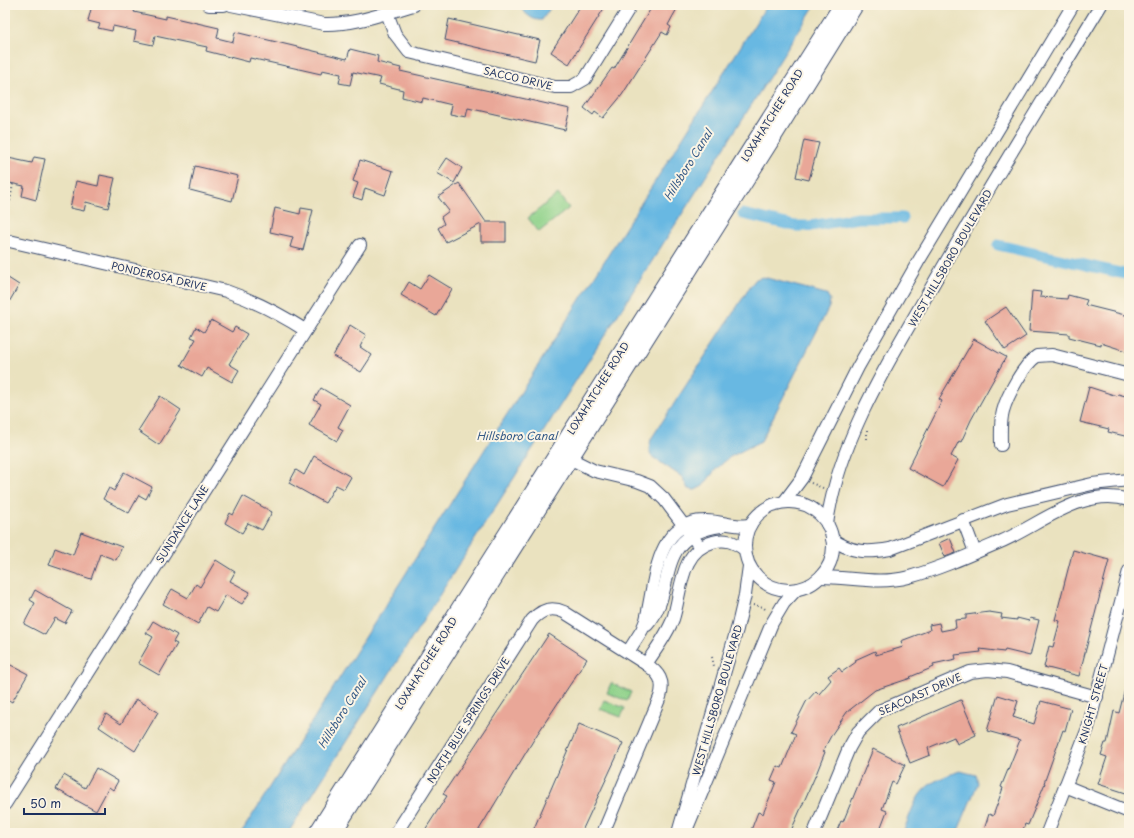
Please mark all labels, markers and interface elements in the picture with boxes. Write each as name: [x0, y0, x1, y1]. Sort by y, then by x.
street label: SACCO DRIVE: [482, 62, 554, 93]
street label: LOXAHATCHEE ROAD: [737, 65, 806, 164]
water label: Hillsboro Canal: [659, 124, 717, 203]
street label: WEST HILLSBORO BOULEVARD: [904, 186, 995, 329]
street label: PONDEROSA DRIVE: [110, 257, 208, 294]
street label: LOXAHATCHEE ROAD: [563, 338, 632, 437]
water label: Hillsboro Canal: [477, 427, 559, 444]
street label: SUNDANCE LANE: [152, 482, 212, 566]
street label: LOXAHATCHEE ROAD: [391, 613, 460, 712]
street label: WEST HILLSBORO BOULEVARD: [688, 623, 745, 777]
street label: NORTH BLUE SPRINGS DRIVE: [423, 654, 513, 786]
street label: KNIGHT STREET: [1074, 662, 1111, 746]
street label: SEACOAST DRIVE: [876, 669, 964, 719]
water label: Hillsboro Canal: [313, 672, 371, 751]
scale bar: [24, 790, 105, 816]
text: 50 m: [30, 794, 61, 812]

